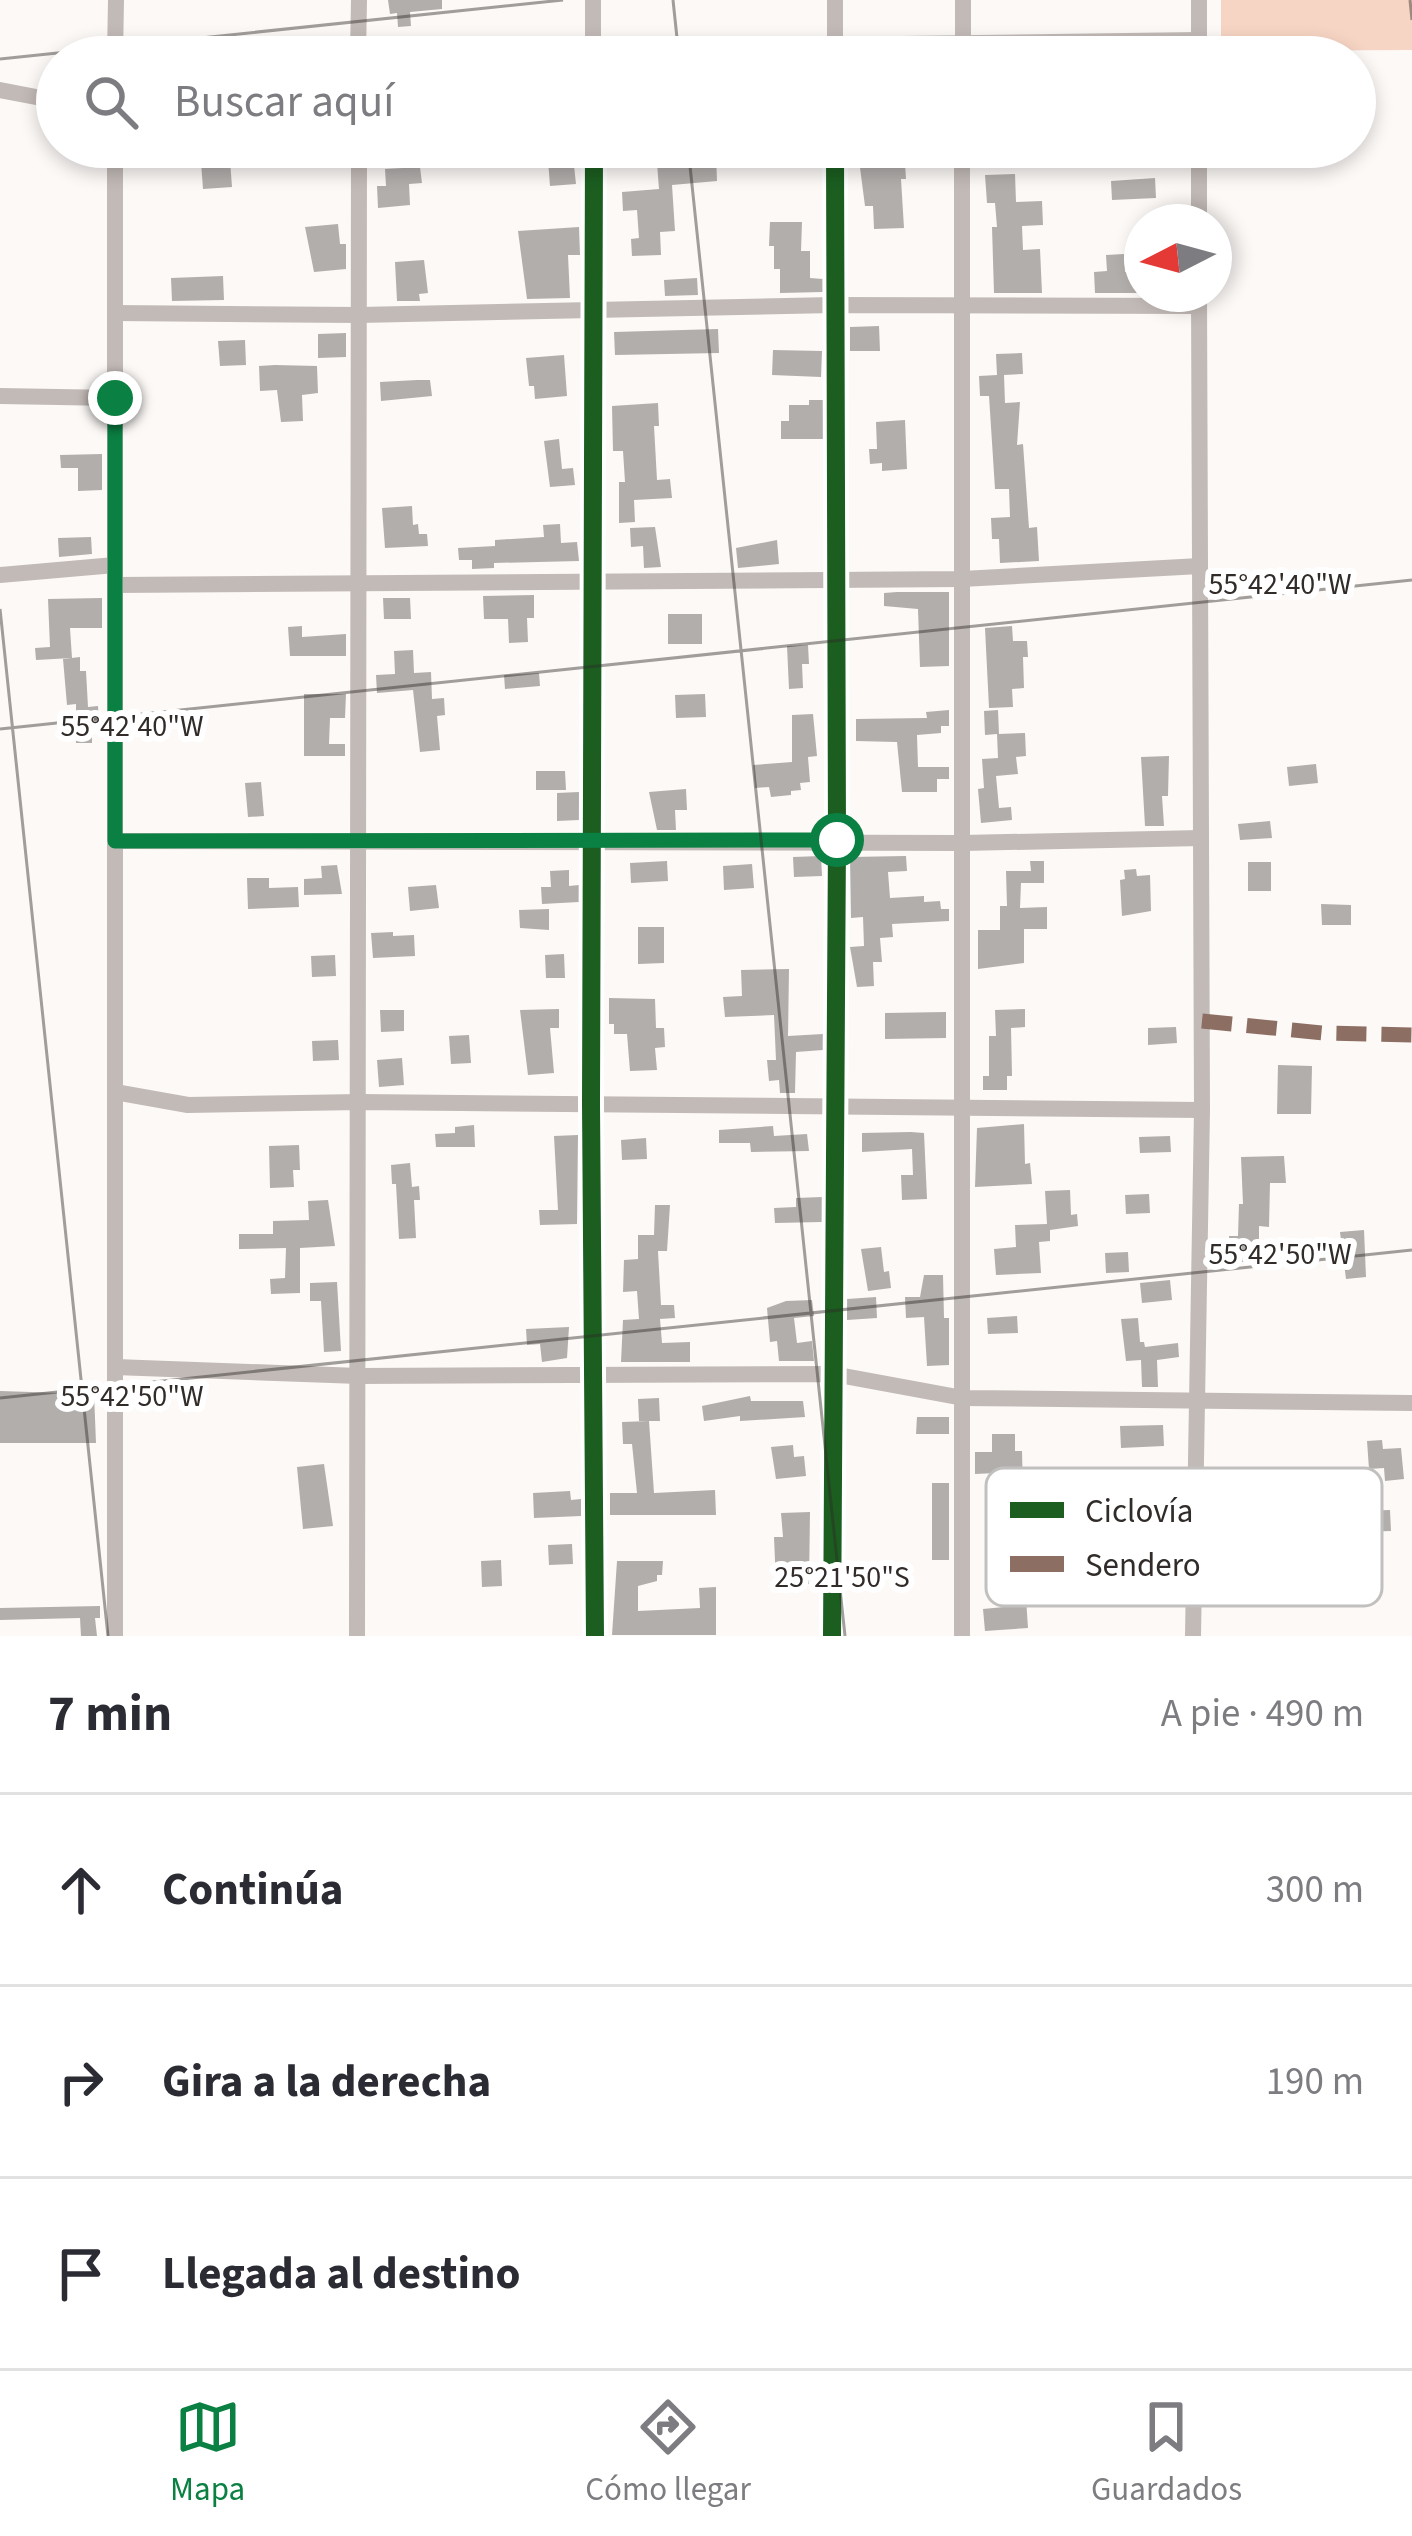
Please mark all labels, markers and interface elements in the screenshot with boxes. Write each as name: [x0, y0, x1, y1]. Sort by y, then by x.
search box: [36, 36, 1376, 168]
icon: search: [78, 69, 144, 135]
text: Buscar aquí: [174, 70, 394, 134]
north arrow: [1124, 204, 1232, 312]
route end: [88, 371, 142, 425]
text: 55°42'40"W: [1208, 563, 1352, 606]
text: 55°42'40"W: [60, 705, 204, 748]
route start: [810, 813, 864, 867]
text: 55°42'50"W: [1208, 1233, 1352, 1276]
text: 55°42'50"W: [60, 1375, 204, 1418]
legend: [986, 1468, 1382, 1606]
text: Ciclovía: [1085, 1488, 1193, 1535]
text: Sendero: [1085, 1542, 1201, 1589]
text: 25°21'50"S: [774, 1556, 910, 1599]
text: 7 min: [48, 1678, 172, 1750]
text: A pie · 490 m: [1161, 1686, 1364, 1742]
icon: ahead: [48, 1857, 114, 1923]
text: Continúa: [162, 1858, 344, 1922]
text: 300 m: [1266, 1862, 1364, 1918]
icon: right: [48, 2049, 114, 2115]
text: Gira a la derecha: [162, 2050, 491, 2114]
text: 190 m: [1266, 2054, 1364, 2110]
icon: arrive: [48, 2241, 114, 2307]
text: Llegada al destino: [162, 2242, 521, 2306]
tab: Mapa: [170, 2394, 245, 2513]
tab: Cómo llegar: [585, 2394, 751, 2513]
tab: Guardados: [1091, 2394, 1242, 2513]

